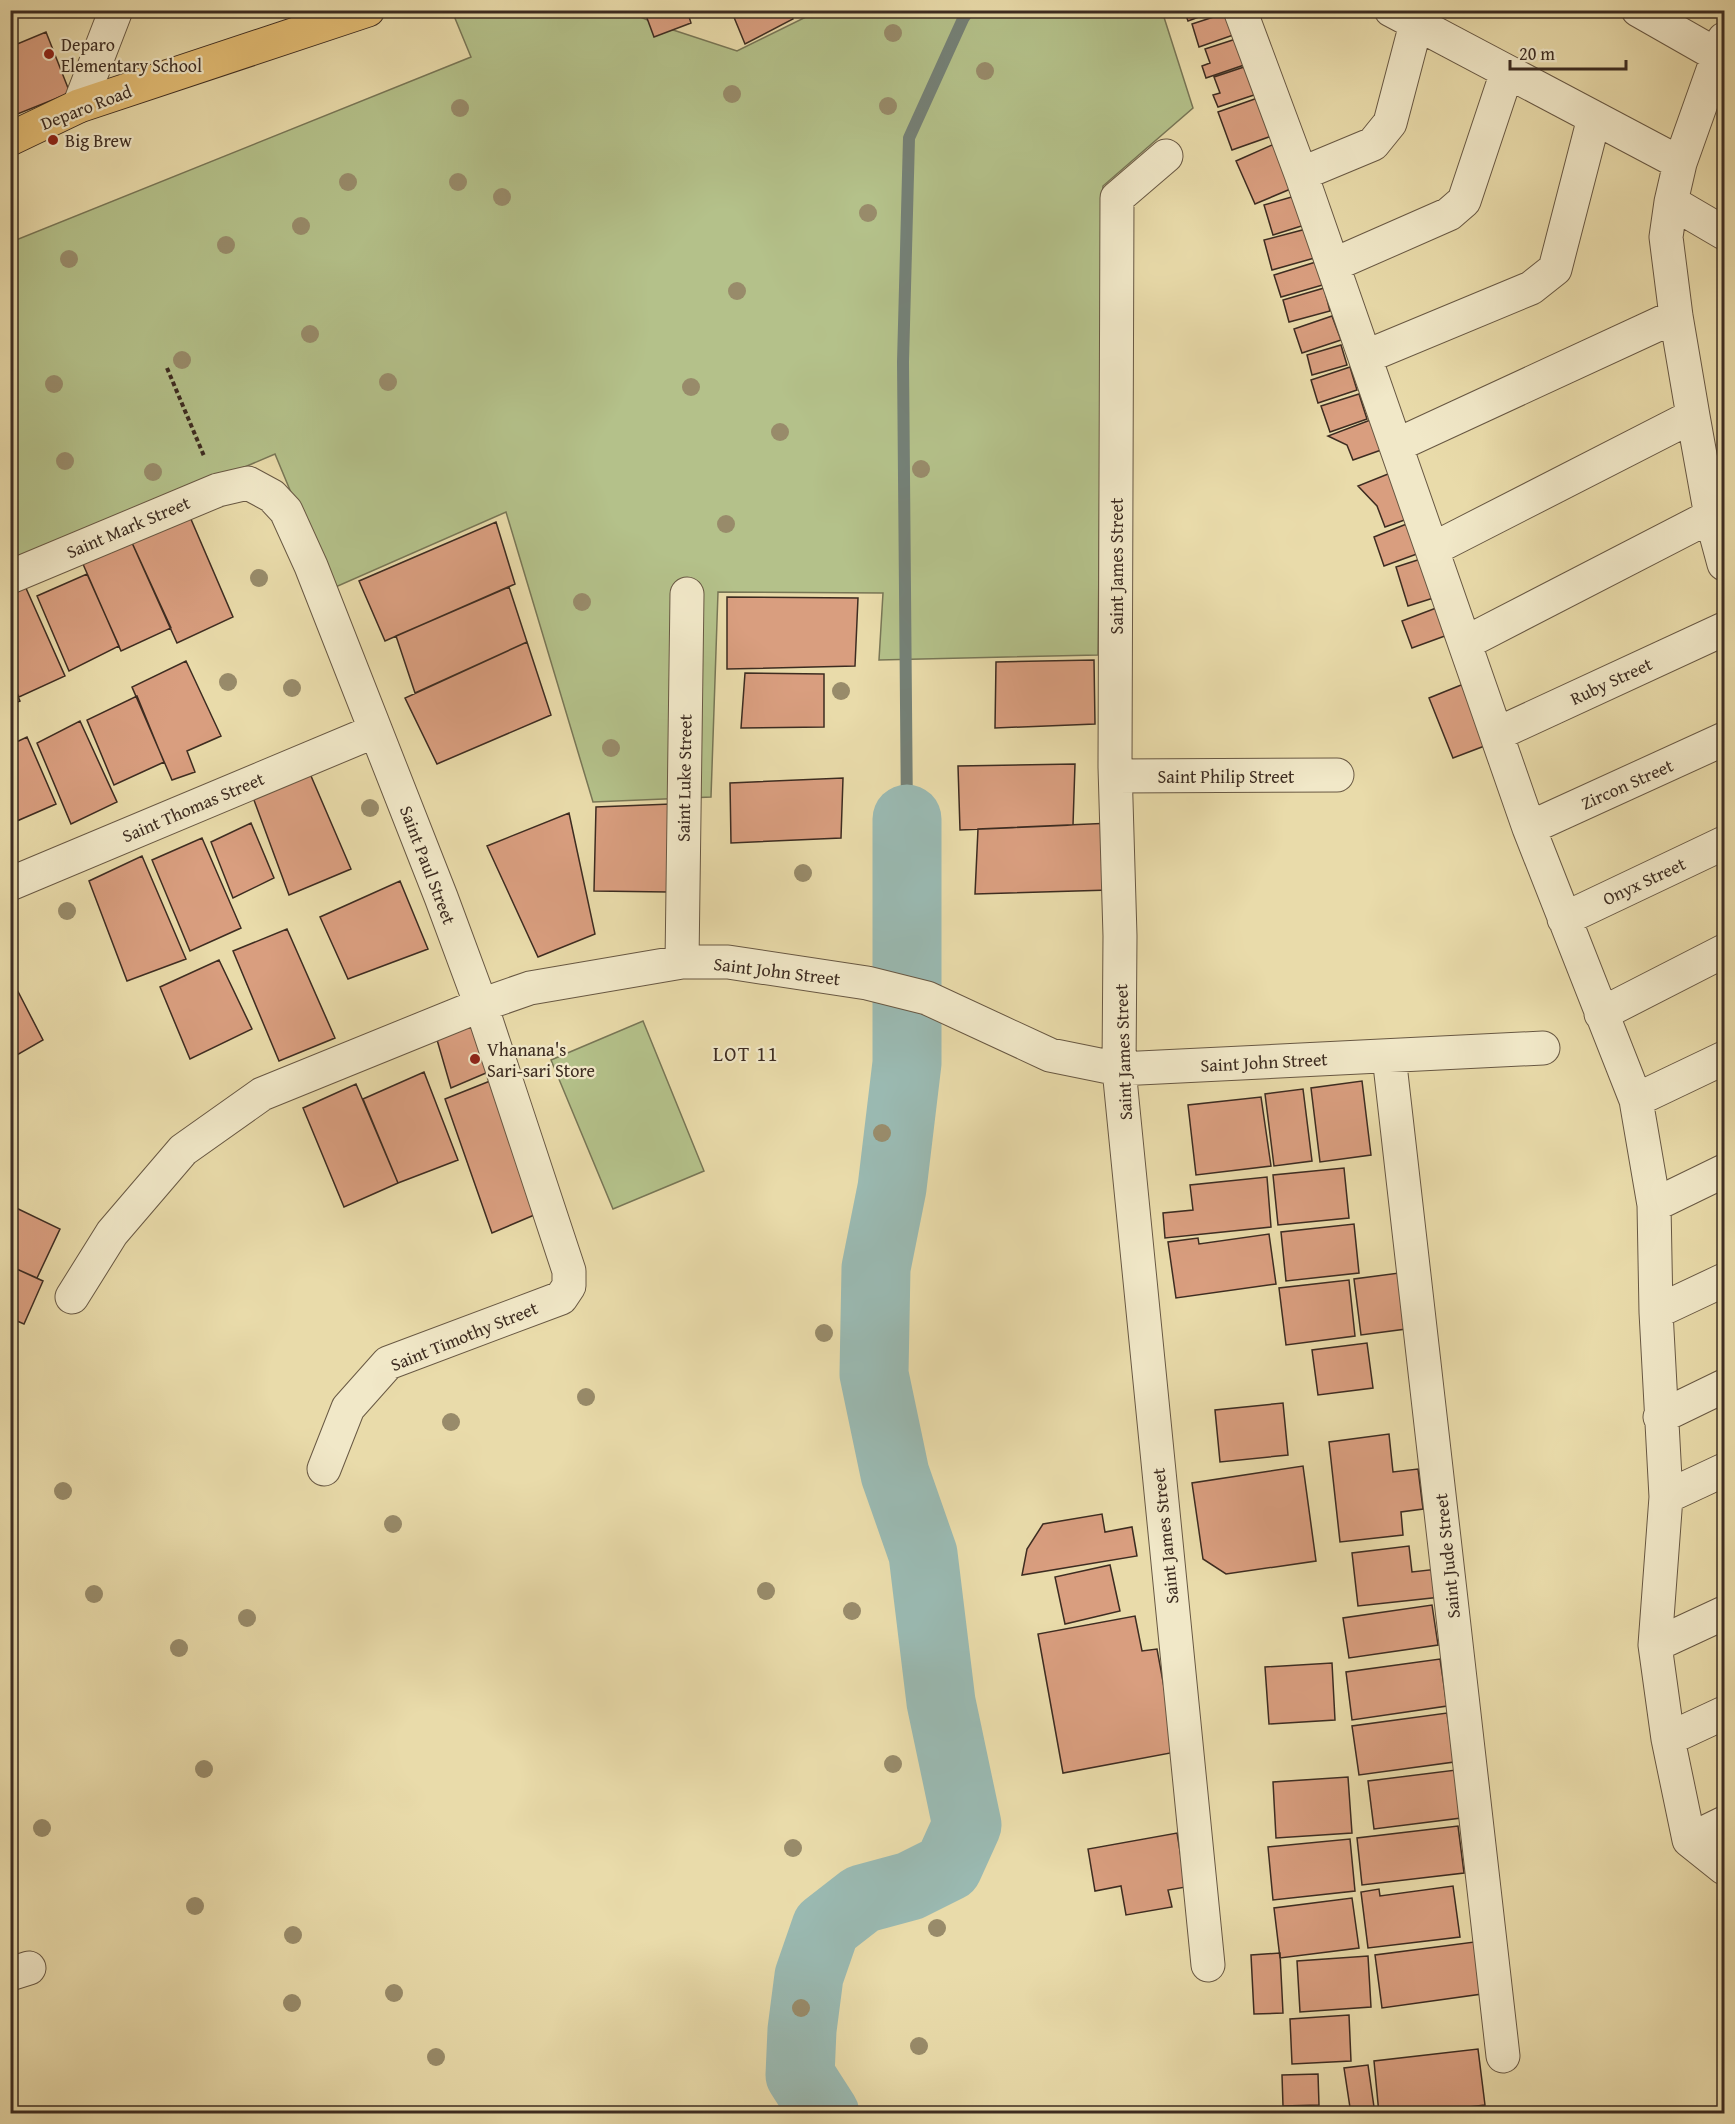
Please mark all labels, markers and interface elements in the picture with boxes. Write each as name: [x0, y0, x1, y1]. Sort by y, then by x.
place label: Deparo Elementary School: [61, 31, 202, 79]
scale bar: [1510, 33, 1626, 71]
text: 20 m: [1519, 40, 1555, 67]
marker: Deparo Elementary School: [42, 47, 56, 61]
street label: Deparo Road: [37, 77, 136, 137]
place label: Big Brew: [65, 127, 132, 154]
marker: Big Brew: [46, 133, 60, 147]
street label: Saint Mark Street: [62, 489, 195, 565]
street label: Saint James Street: [1103, 497, 1130, 634]
street label: Ruby Street: [1565, 650, 1657, 712]
street label: Saint Luke Street: [669, 713, 699, 842]
street label: Zircon Street: [1577, 751, 1678, 816]
street label: Saint Philip Street: [1158, 763, 1295, 790]
street label: Saint Thomas Street: [118, 765, 269, 849]
street label: Saint Paul Street: [393, 802, 463, 929]
street label: Onyx Street: [1598, 850, 1690, 912]
street label: Saint John Street: [712, 950, 842, 992]
street label: Saint James Street: [1107, 983, 1139, 1121]
place label: Vhanana's Sari-sari Store: [487, 1036, 595, 1084]
district label: LOT 11: [713, 1039, 779, 1068]
street label: Saint John Street: [1200, 1045, 1329, 1079]
marker: Vhanana's Sari-sari Store: [468, 1052, 482, 1066]
street label: Saint Timothy Street: [386, 1294, 542, 1378]
street label: Saint James Street: [1144, 1466, 1186, 1605]
street label: Saint Jude Street: [1427, 1491, 1467, 1620]

